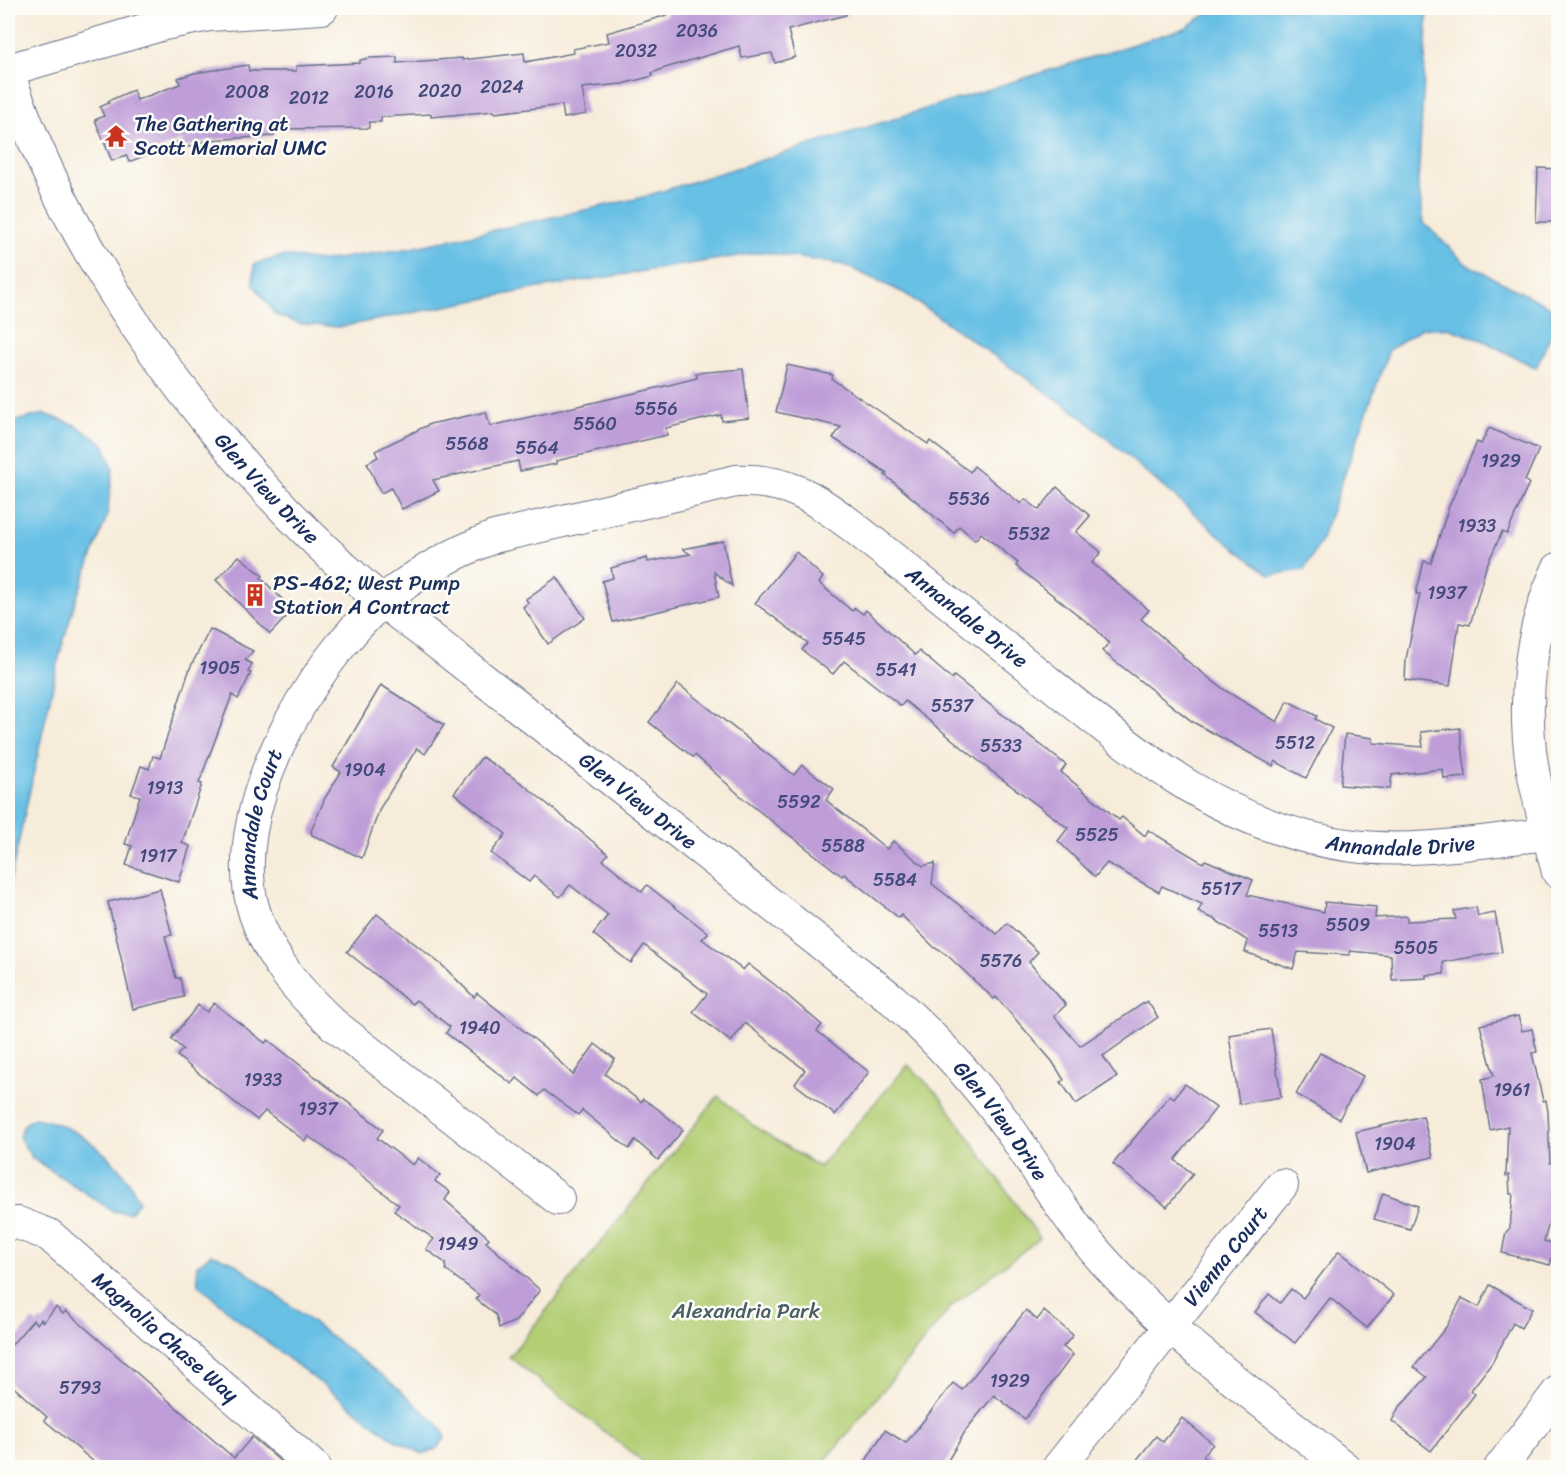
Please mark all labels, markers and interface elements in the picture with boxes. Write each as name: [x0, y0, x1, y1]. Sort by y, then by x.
house number: 2036: [676, 15, 718, 47]
house number: 2032: [615, 35, 657, 67]
house number: 2024: [480, 71, 524, 103]
house number: 2020: [418, 75, 462, 107]
house number: 2008: [225, 76, 269, 108]
house number: 2016: [354, 76, 394, 108]
house number: 2012: [289, 82, 329, 114]
place label: The Gathering at Scott Memorial UMC: [134, 105, 327, 167]
temple icon: The Gathering at Scott Memorial UMC: [103, 123, 129, 149]
house number: 5556: [634, 393, 678, 425]
house number: 5560: [573, 408, 617, 440]
street label: Glen View Drive: [204, 423, 329, 554]
house number: 5568: [445, 428, 489, 460]
house number: 5564: [515, 432, 559, 464]
house number: 1929: [1481, 445, 1521, 477]
house number: 5536: [948, 483, 990, 515]
house number: 1933: [1458, 510, 1496, 542]
house number: 5532: [1008, 518, 1050, 550]
street label: Annandale Drive: [896, 555, 1037, 678]
place label: PS-462; West Pump Station A Contract: [273, 564, 460, 626]
house number: 1937: [1428, 577, 1468, 609]
building icon: PS-462; West Pump Station A Contract: [242, 582, 268, 608]
house number: 5545: [822, 623, 866, 655]
house number: 1905: [199, 652, 241, 684]
house number: 5541: [876, 654, 917, 686]
house number: 5537: [931, 690, 975, 722]
house number: 5512: [1275, 727, 1315, 759]
house number: 5533: [980, 730, 1022, 762]
street label: Glen View Drive: [570, 742, 706, 860]
street label: Annandale Court: [229, 743, 294, 904]
house number: 1904: [344, 754, 386, 786]
house number: 1913: [147, 772, 183, 804]
house number: 5592: [777, 786, 821, 818]
house number: 5525: [1075, 819, 1119, 851]
street label: Annandale Drive: [1322, 823, 1477, 867]
house number: 5588: [821, 830, 865, 862]
house number: 1917: [140, 840, 178, 872]
house number: 5584: [873, 864, 917, 896]
house number: 5517: [1201, 873, 1243, 905]
house number: 5509: [1326, 909, 1370, 941]
house number: 5513: [1258, 915, 1298, 947]
house number: 5505: [1394, 932, 1438, 964]
house number: 5576: [980, 945, 1022, 977]
house number: 1940: [459, 1012, 501, 1044]
street label: Glen View Drive: [943, 1052, 1059, 1189]
house number: 1933: [244, 1064, 282, 1096]
house number: 1961: [1494, 1074, 1531, 1106]
house number: 1937: [299, 1093, 339, 1125]
house number: 1904: [1374, 1128, 1416, 1160]
street label: Vienna Court: [1173, 1197, 1278, 1315]
house number: 1949: [437, 1228, 479, 1260]
street label: Magnolia Chase Way: [83, 1261, 248, 1413]
park label: Alexandria Park: [671, 1292, 821, 1330]
house number: 1929: [990, 1365, 1030, 1397]
house number: 5793: [59, 1372, 101, 1404]

